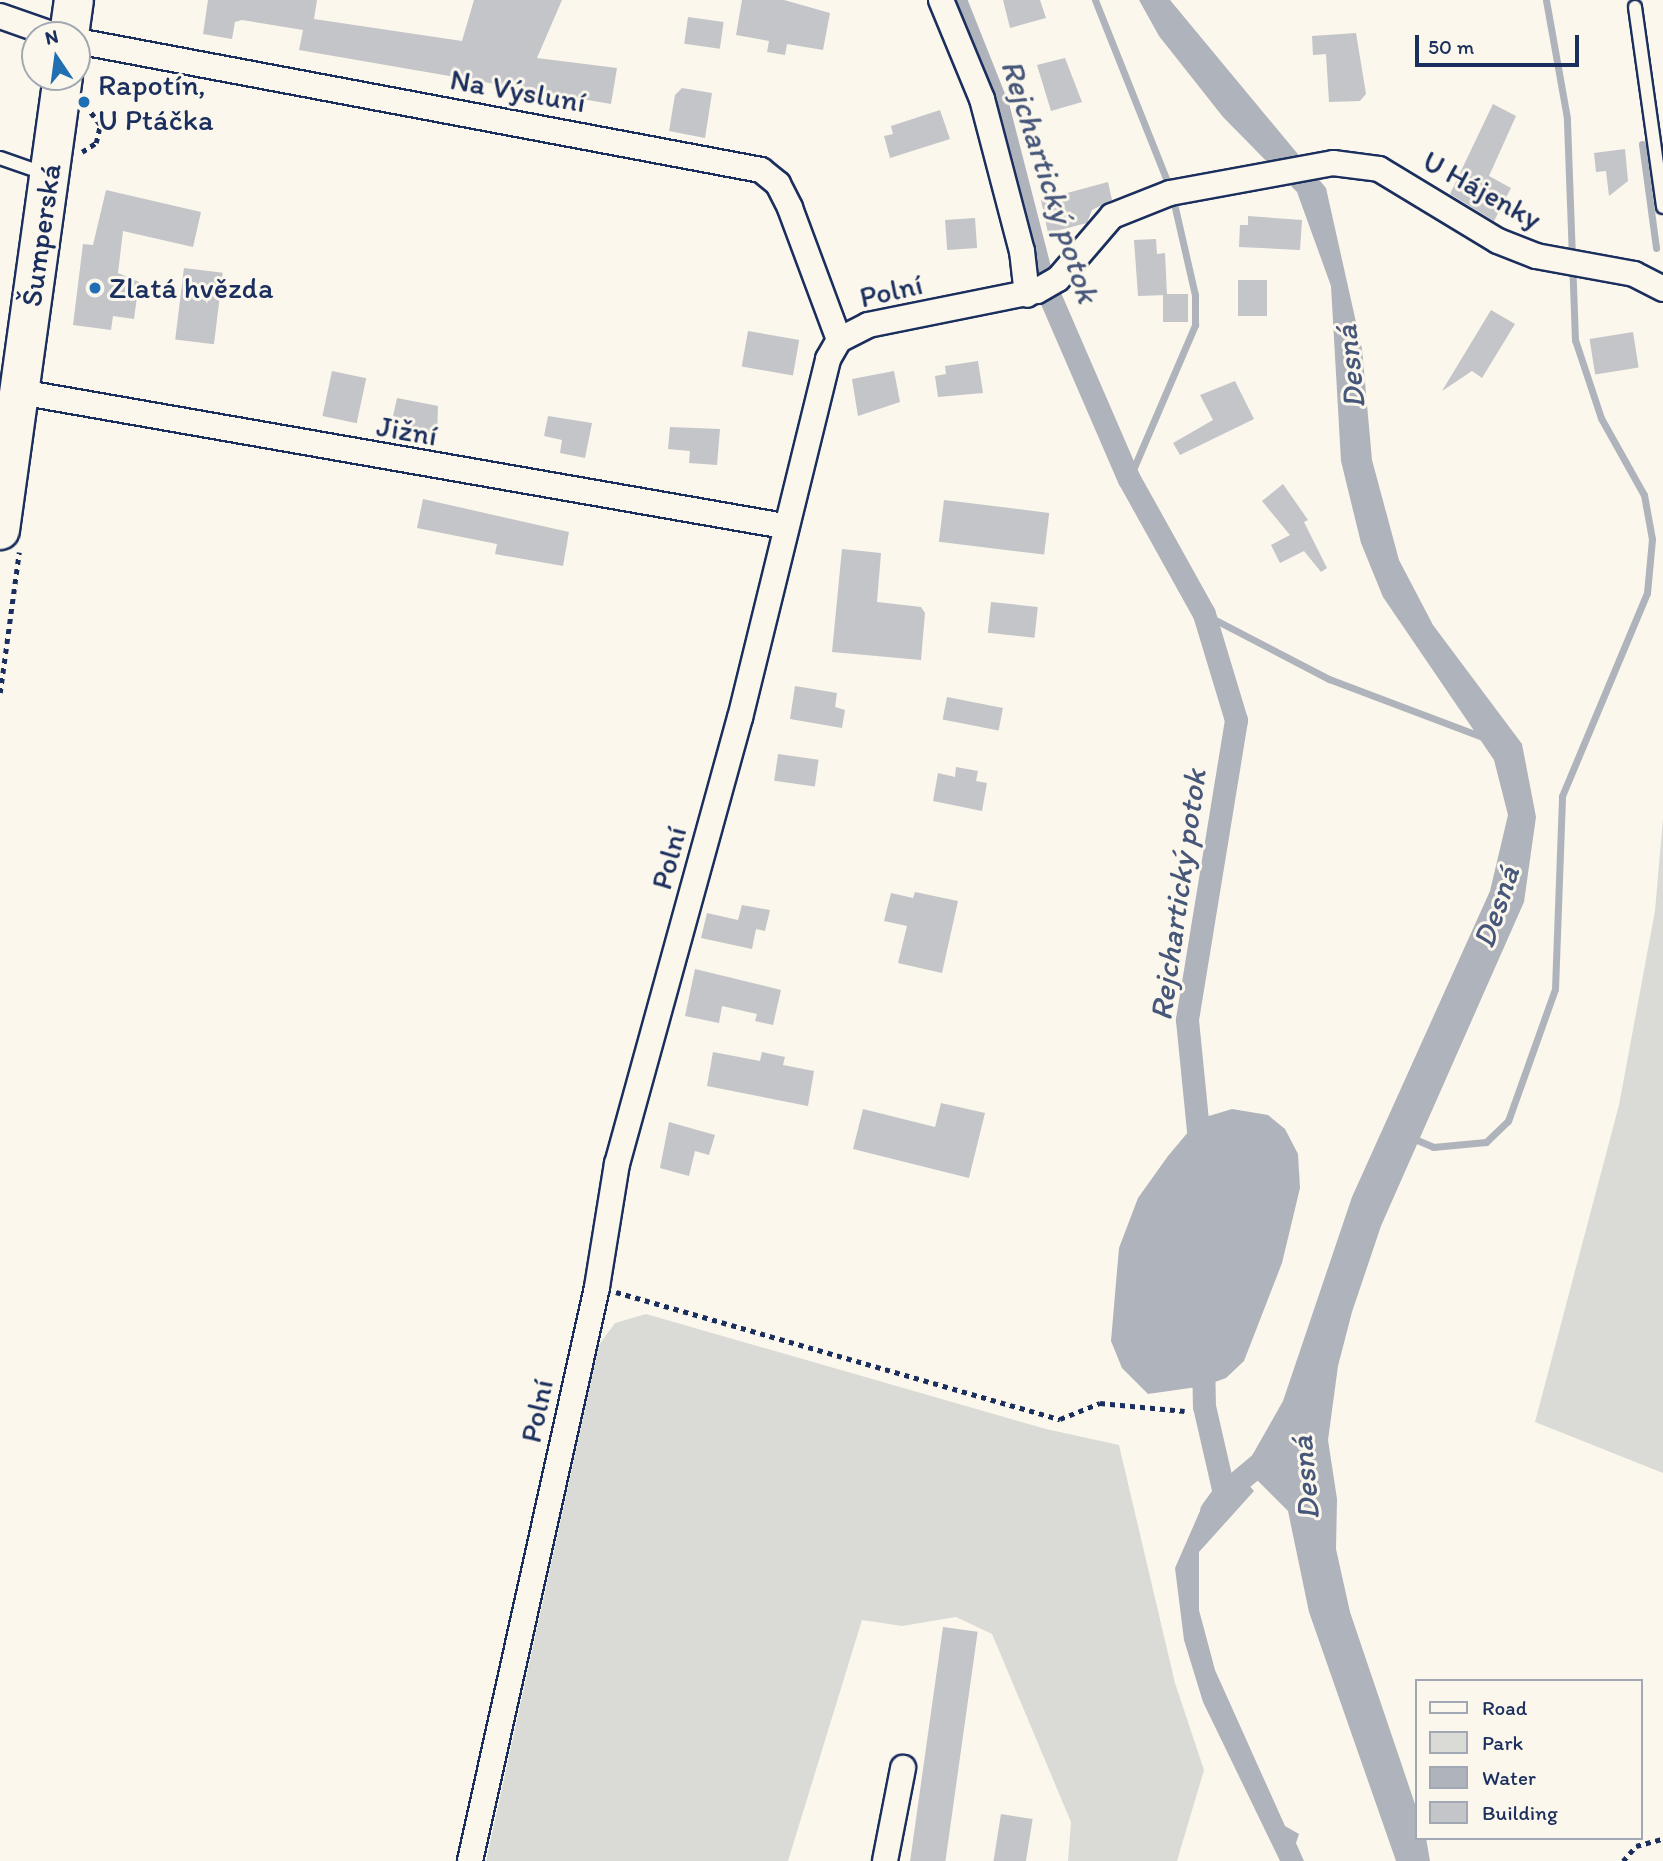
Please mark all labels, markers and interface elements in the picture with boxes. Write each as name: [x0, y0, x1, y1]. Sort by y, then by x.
north arrow: [21, 21, 91, 91]
scale bar: [1418, 21, 1582, 65]
text: N: [43, 24, 60, 50]
text: 50 m: [1428, 34, 1474, 59]
water label: Rejchartický potok: [992, 54, 1108, 308]
street label: Na Výsluní: [447, 61, 589, 121]
place label: Rapotín, U Ptáčka: [98, 67, 214, 138]
marker: Rapotín, U Ptáčka: [76, 94, 92, 110]
street label: U Hájenky: [1416, 143, 1548, 237]
street label: Šumperská: [13, 161, 69, 309]
street label: Polní: [856, 266, 926, 316]
place label: Zlatá hvězda: [109, 270, 274, 306]
marker: Zlatá hvězda: [87, 280, 103, 296]
water label: Desná: [1326, 323, 1374, 411]
street label: Jižní: [374, 408, 440, 454]
water label: Rejchartický potok: [1141, 766, 1215, 1024]
street label: Polní: [643, 823, 695, 893]
water label: Desná: [1464, 861, 1528, 953]
street label: Polní: [513, 1376, 561, 1446]
water label: Desná: [1282, 1434, 1328, 1522]
legend: [1414, 1679, 1642, 1840]
text: Road: [1482, 1695, 1527, 1720]
text: Park: [1482, 1730, 1523, 1755]
text: Water: [1482, 1765, 1536, 1790]
text: Building: [1482, 1800, 1558, 1825]

